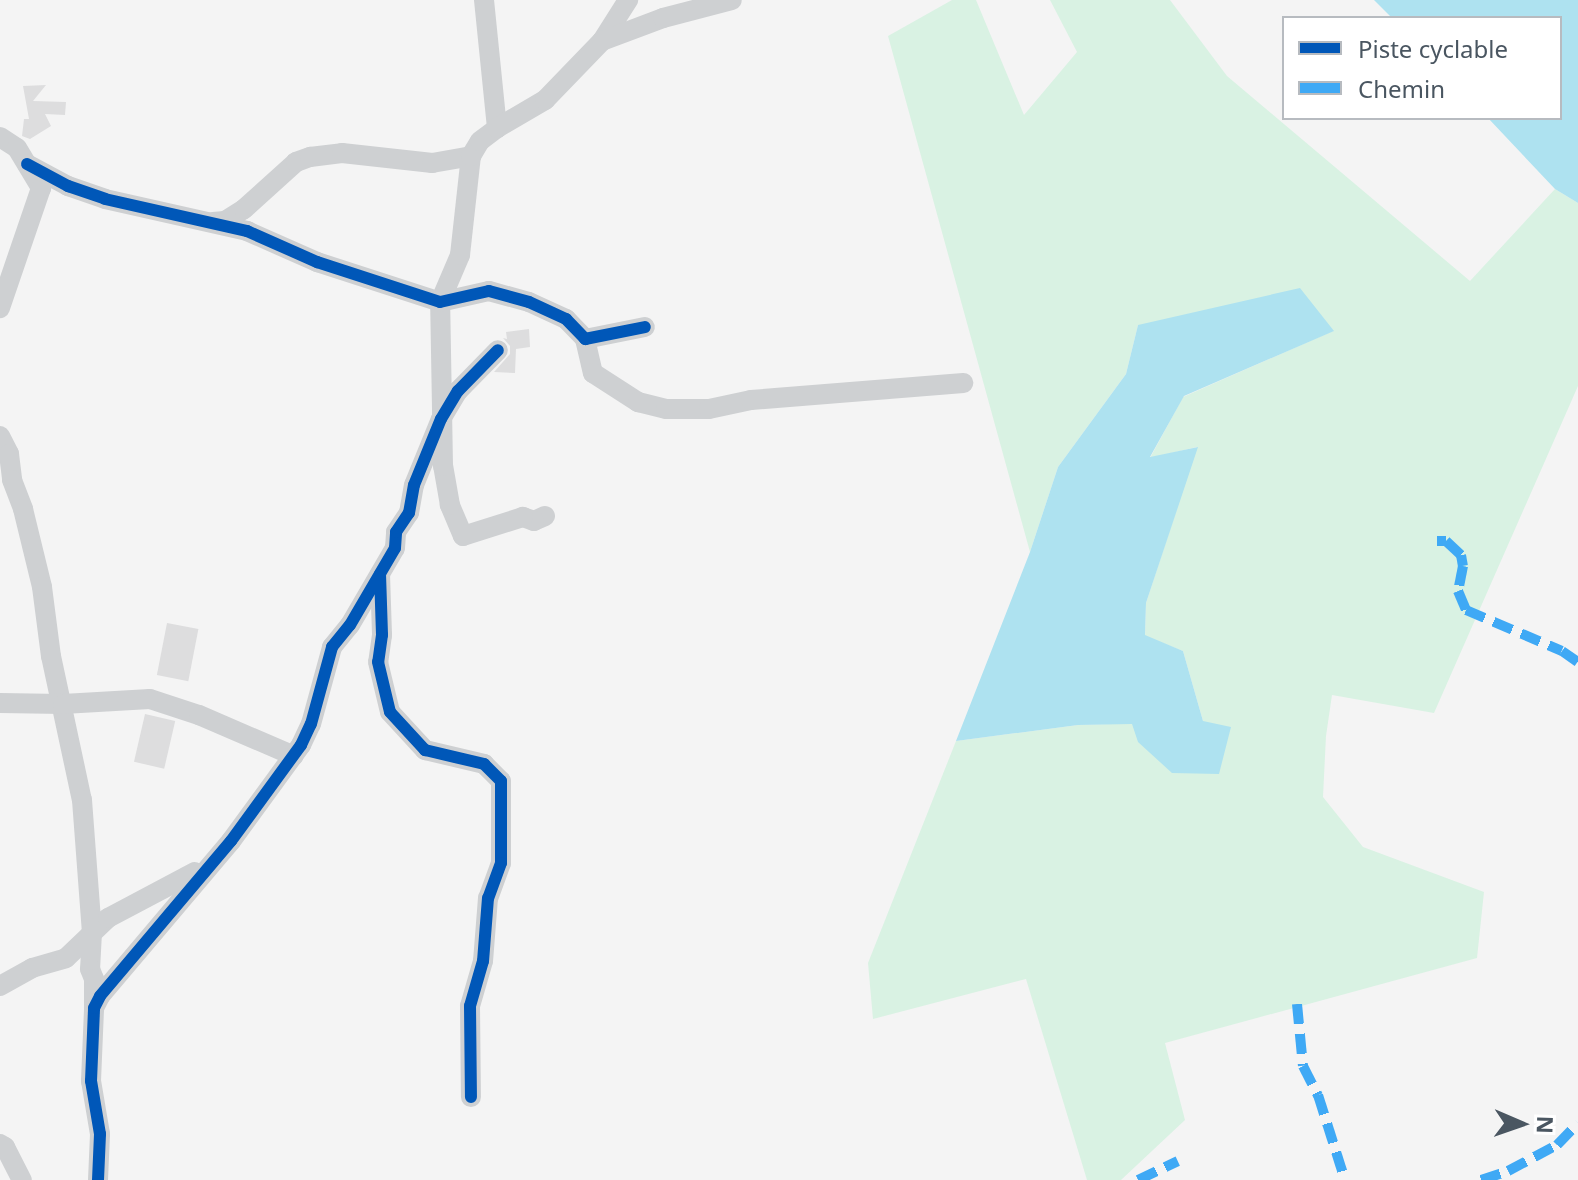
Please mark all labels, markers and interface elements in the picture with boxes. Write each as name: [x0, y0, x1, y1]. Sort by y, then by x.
legend: [1282, 16, 1562, 120]
text: Piste cyclable: [1358, 32, 1508, 65]
text: Chemin: [1358, 72, 1445, 105]
north arrow: [1482, 1084, 1562, 1164]
text: N: [1531, 1115, 1561, 1134]

